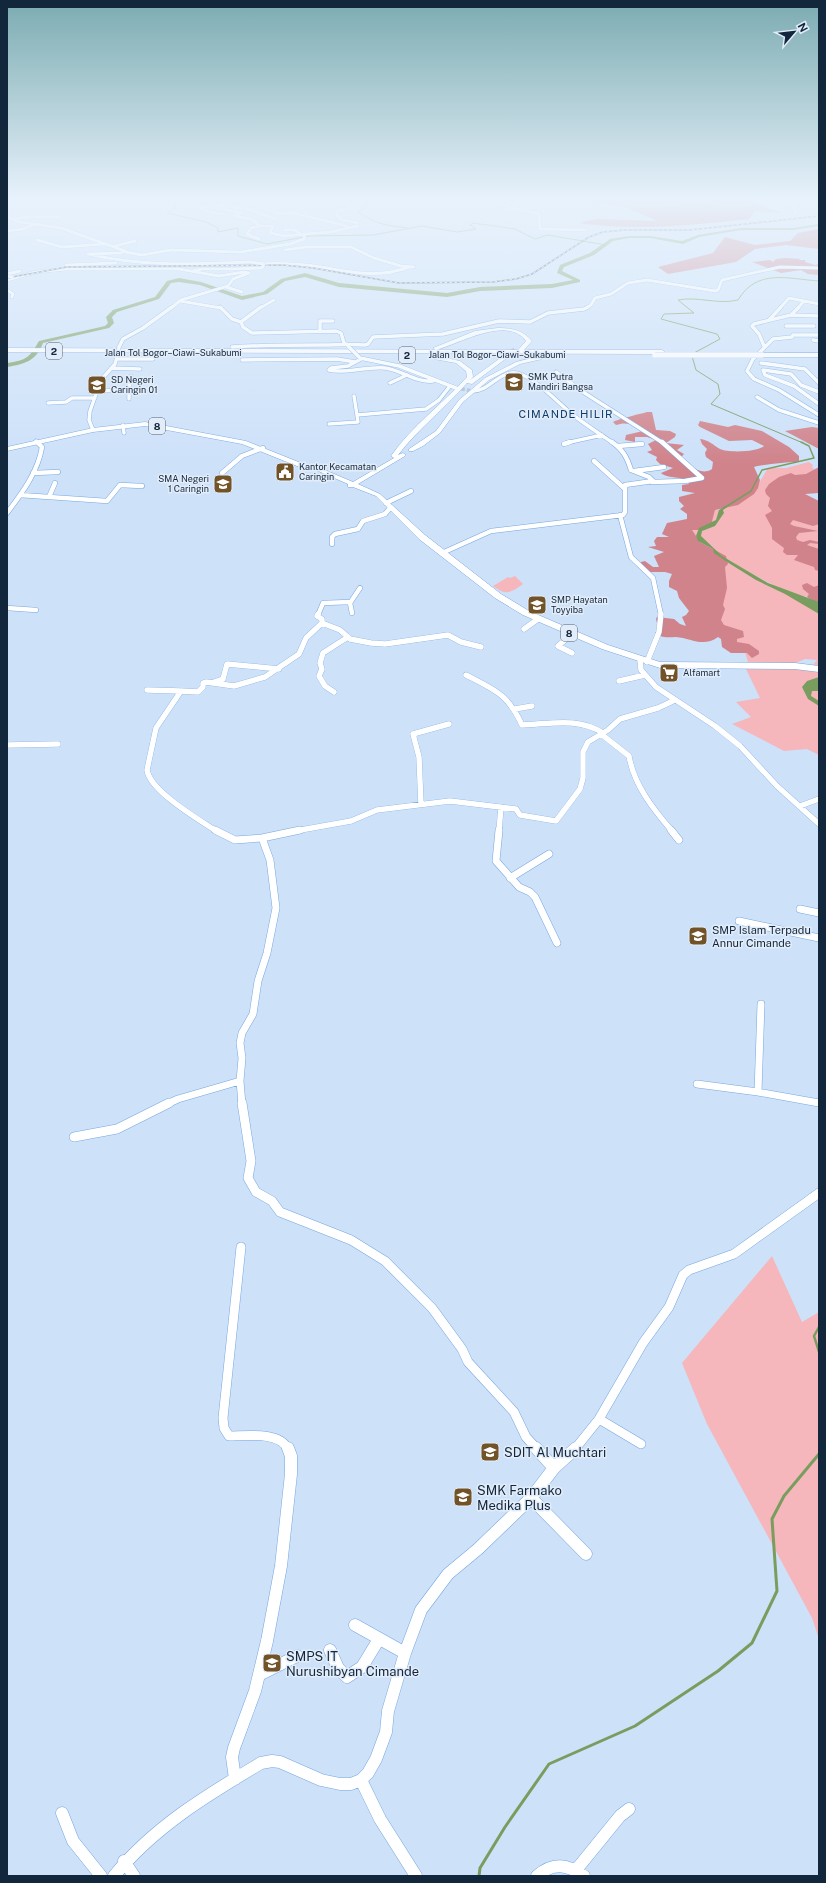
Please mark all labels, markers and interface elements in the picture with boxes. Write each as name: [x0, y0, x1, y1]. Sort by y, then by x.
north arrow: [774, 12, 814, 52]
text: N: [796, 21, 810, 34]
road number: 2: [46, 343, 62, 359]
street label: Jalan Tol Bogor–Ciawi–Sukabumi: [104, 347, 242, 358]
road number: 2: [399, 347, 415, 363]
street label: Jalan Tol Bogor–Ciawi–Sukabumi: [428, 349, 566, 360]
school or university icon: SMK Putra Mandiri Bangsa: [503, 371, 525, 393]
place label: SMK Putra Mandiri Bangsa: [528, 371, 593, 392]
school or university icon: SD Negeri Caringin 01: [86, 374, 108, 396]
place label: SD Negeri Caringin 01: [111, 374, 158, 395]
district label: CIMANDE HILIR: [518, 408, 614, 420]
road number: 8: [149, 418, 165, 434]
public building icon: Kantor Kecamatan Caringin: [274, 461, 296, 483]
place label: Kantor Kecamatan Caringin: [299, 461, 376, 482]
place label: SMA Negeri 1 Caringin: [158, 473, 209, 494]
school or university icon: SMA Negeri 1 Caringin: [212, 473, 234, 495]
school or university icon: SMP Hayatan Toyyiba: [526, 594, 548, 616]
place label: SMP Hayatan Toyyiba: [551, 594, 608, 615]
road number: 8: [561, 625, 577, 641]
supermarket icon: Alfamart: [658, 662, 680, 684]
place label: Alfamart: [683, 667, 721, 678]
place label: SMP Islam Terpadu Annur Cimande: [712, 924, 811, 949]
school or university icon: SMP Islam Terpadu Annur Cimande: [687, 925, 709, 947]
school or university icon: SDIT Al Muchtari: [479, 1441, 501, 1463]
place label: SDIT Al Muchtari: [504, 1445, 606, 1460]
place label: SMK Farmako Medika Plus: [477, 1483, 562, 1513]
school or university icon: SMK Farmako Medika Plus: [452, 1486, 474, 1508]
place label: SMPS IT Nurushibyan Cimande: [286, 1649, 419, 1679]
school or university icon: SMPS IT Nurushibyan Cimande: [261, 1652, 283, 1674]

